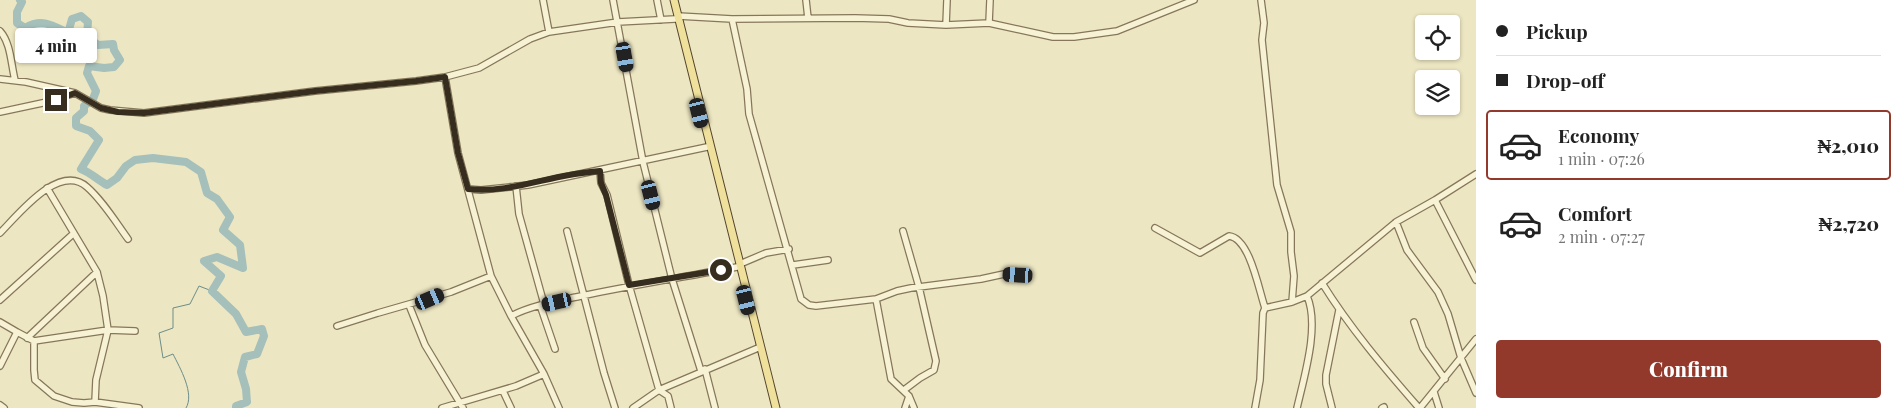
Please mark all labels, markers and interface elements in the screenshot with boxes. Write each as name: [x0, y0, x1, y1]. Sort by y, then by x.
map controls: [1415, 15, 1460, 115]
button: locate: [1415, 15, 1460, 60]
text: Pickup: [1526, 18, 1588, 44]
callout: 4 min: [15, 28, 97, 62]
text: 4 min: [35, 35, 77, 56]
car: [615, 41, 634, 73]
text: Drop-off: [1526, 67, 1604, 93]
button: layers: [1415, 70, 1460, 115]
route end: [45, 89, 67, 111]
car: [688, 97, 709, 129]
text: Economy: [1558, 122, 1639, 148]
icon: car: [1498, 123, 1543, 168]
text: ₦2,010: [1817, 132, 1879, 158]
text: 1 min · 07:26: [1558, 148, 1645, 169]
car: [640, 179, 661, 211]
text: Comfort: [1558, 200, 1632, 226]
icon: car: [1498, 201, 1543, 246]
text: ₦2,720: [1819, 210, 1879, 236]
text: 2 min · 07:27: [1558, 226, 1645, 247]
route start: [710, 259, 732, 281]
car: [1002, 267, 1033, 283]
car: [735, 284, 756, 316]
car: [413, 286, 446, 312]
car: [540, 291, 573, 313]
button: Confirm: [1496, 340, 1881, 398]

